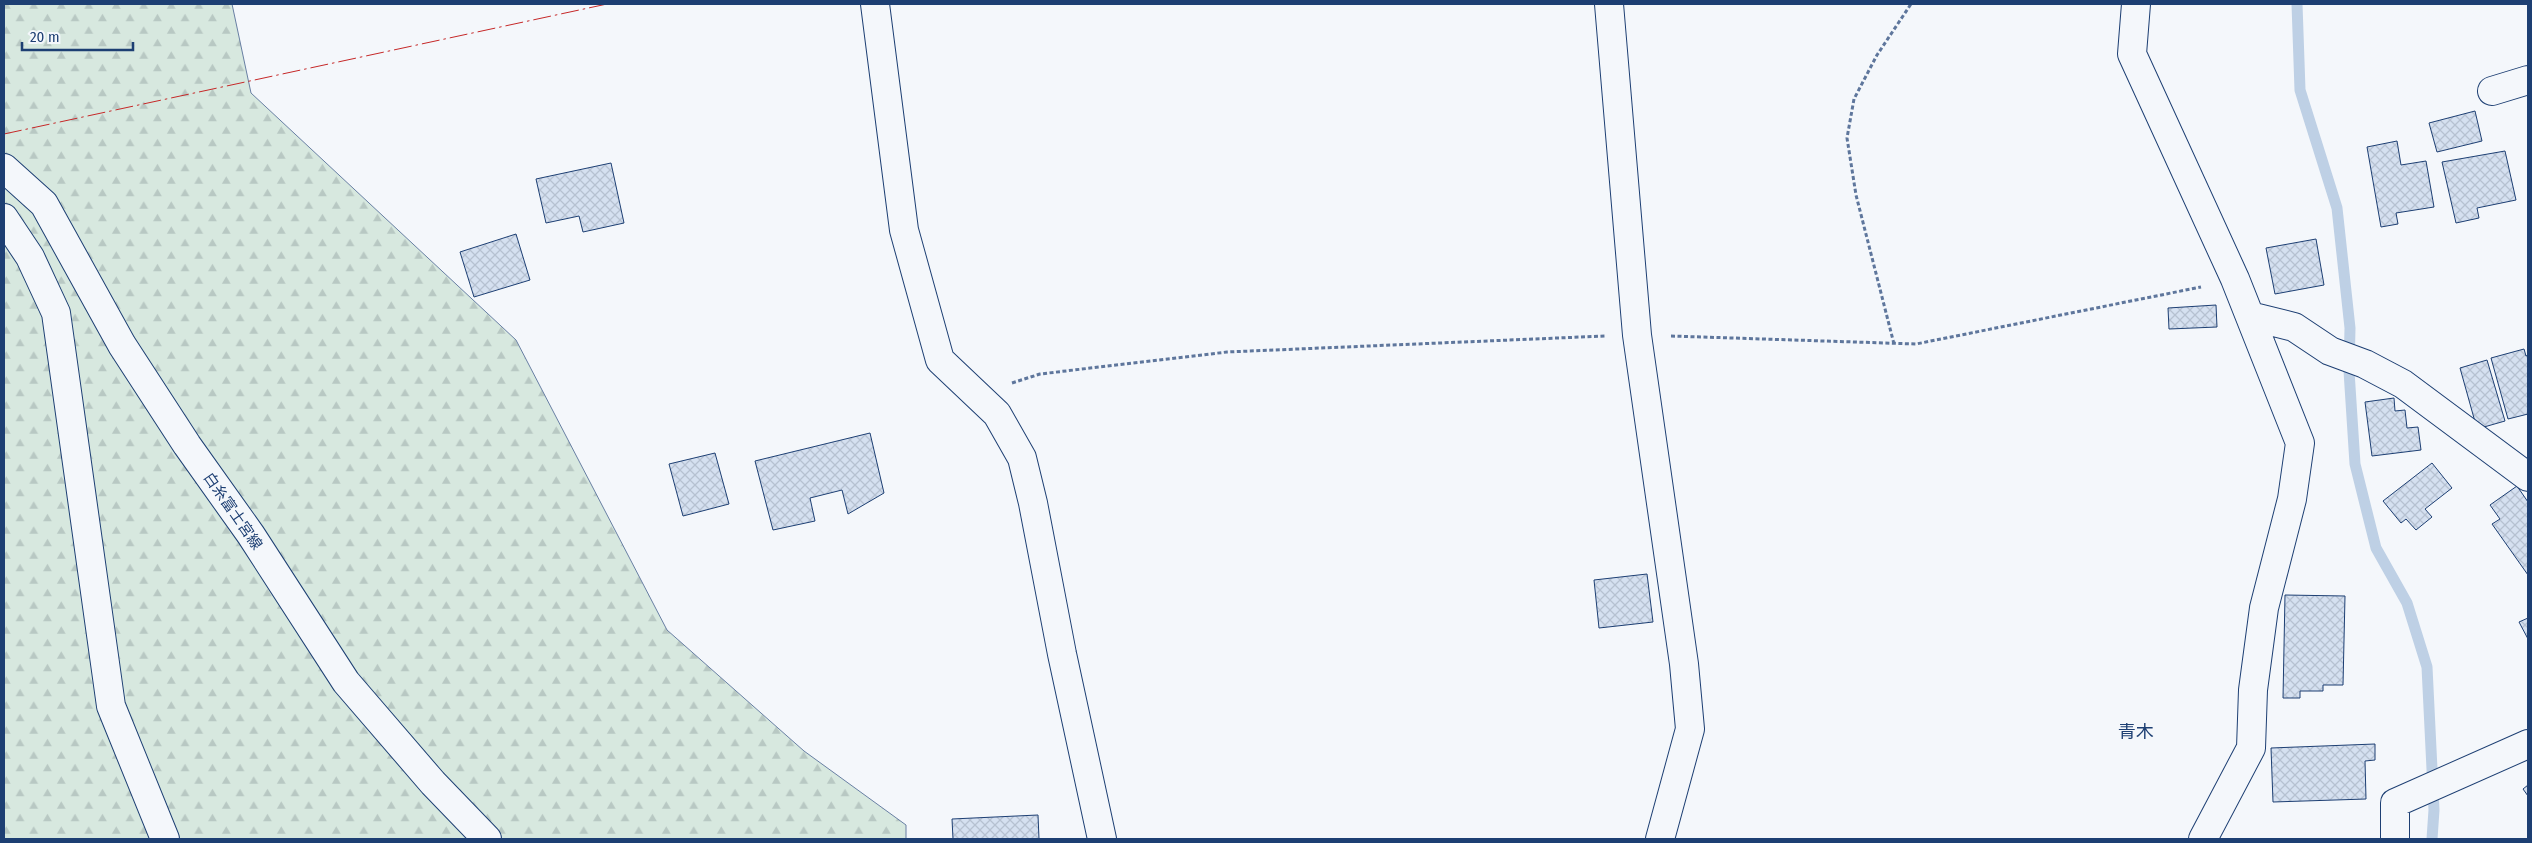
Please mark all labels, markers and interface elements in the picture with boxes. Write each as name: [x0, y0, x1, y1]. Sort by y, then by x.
scale bar: [22, 20, 134, 52]
text: 20 m: [30, 28, 60, 46]
street label: 白糸富士宮線: [200, 469, 266, 553]
district label: 青木: [2118, 721, 2154, 743]

